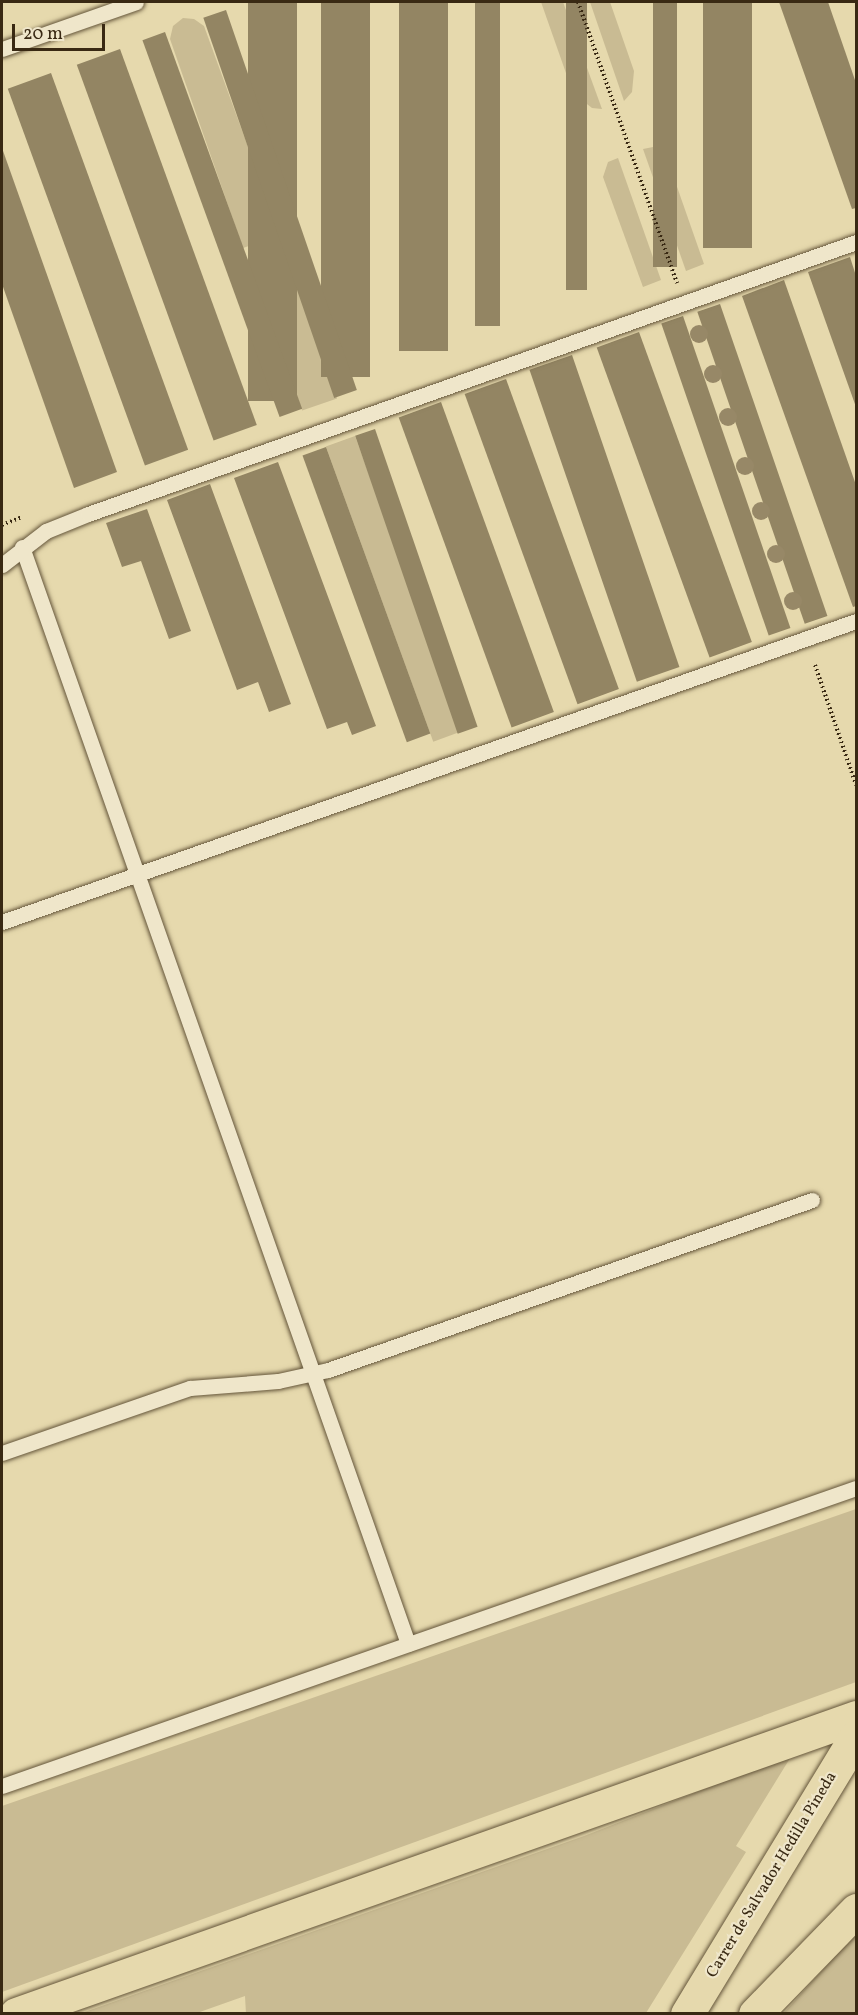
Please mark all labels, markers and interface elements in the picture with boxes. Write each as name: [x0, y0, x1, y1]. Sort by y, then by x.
scale bar: [15, 12, 108, 50]
text: 20 m: [23, 22, 63, 47]
street label: Carrer de Salvador Hedilla Pineda: [703, 1768, 841, 1982]

